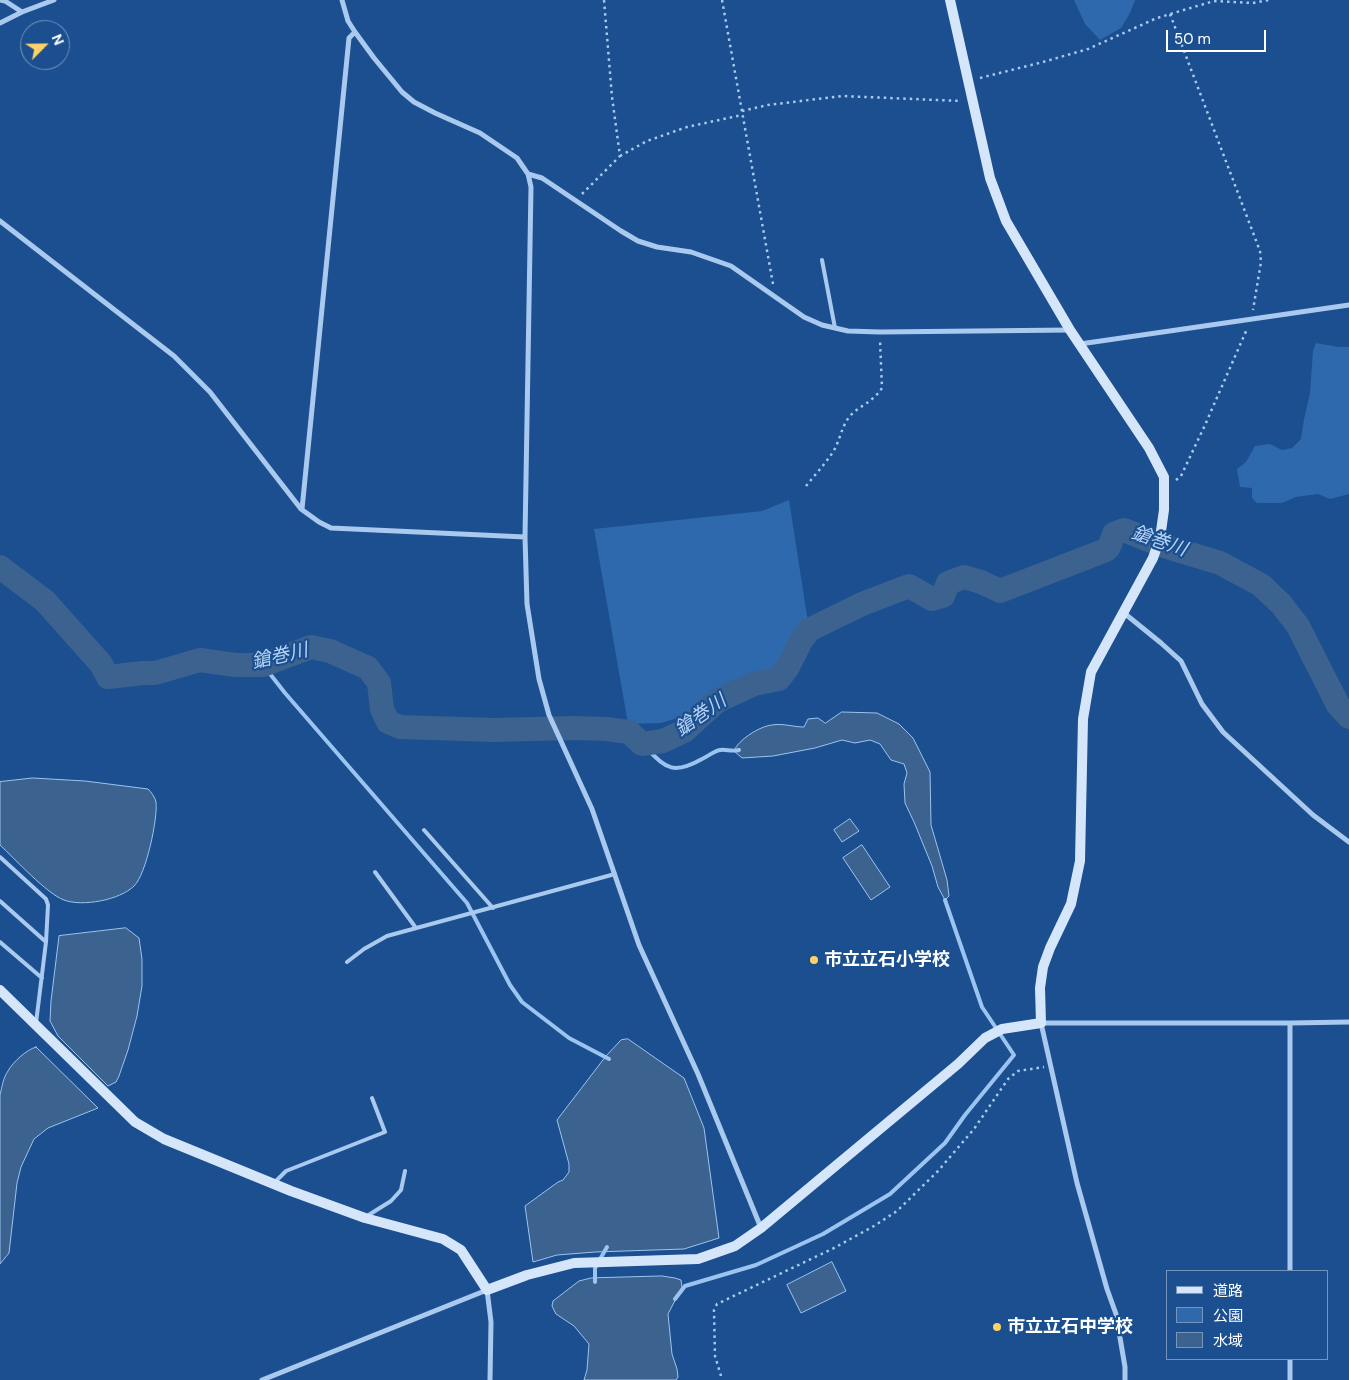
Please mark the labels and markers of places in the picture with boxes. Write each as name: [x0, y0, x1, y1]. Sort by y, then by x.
place label: 市立立石小学校: [824, 949, 950, 971]
marker: 市立立石小学校: [808, 954, 820, 966]
place label: 市立立石中学校: [1007, 1316, 1133, 1338]
marker: 市立立石中学校: [991, 1321, 1003, 1333]

